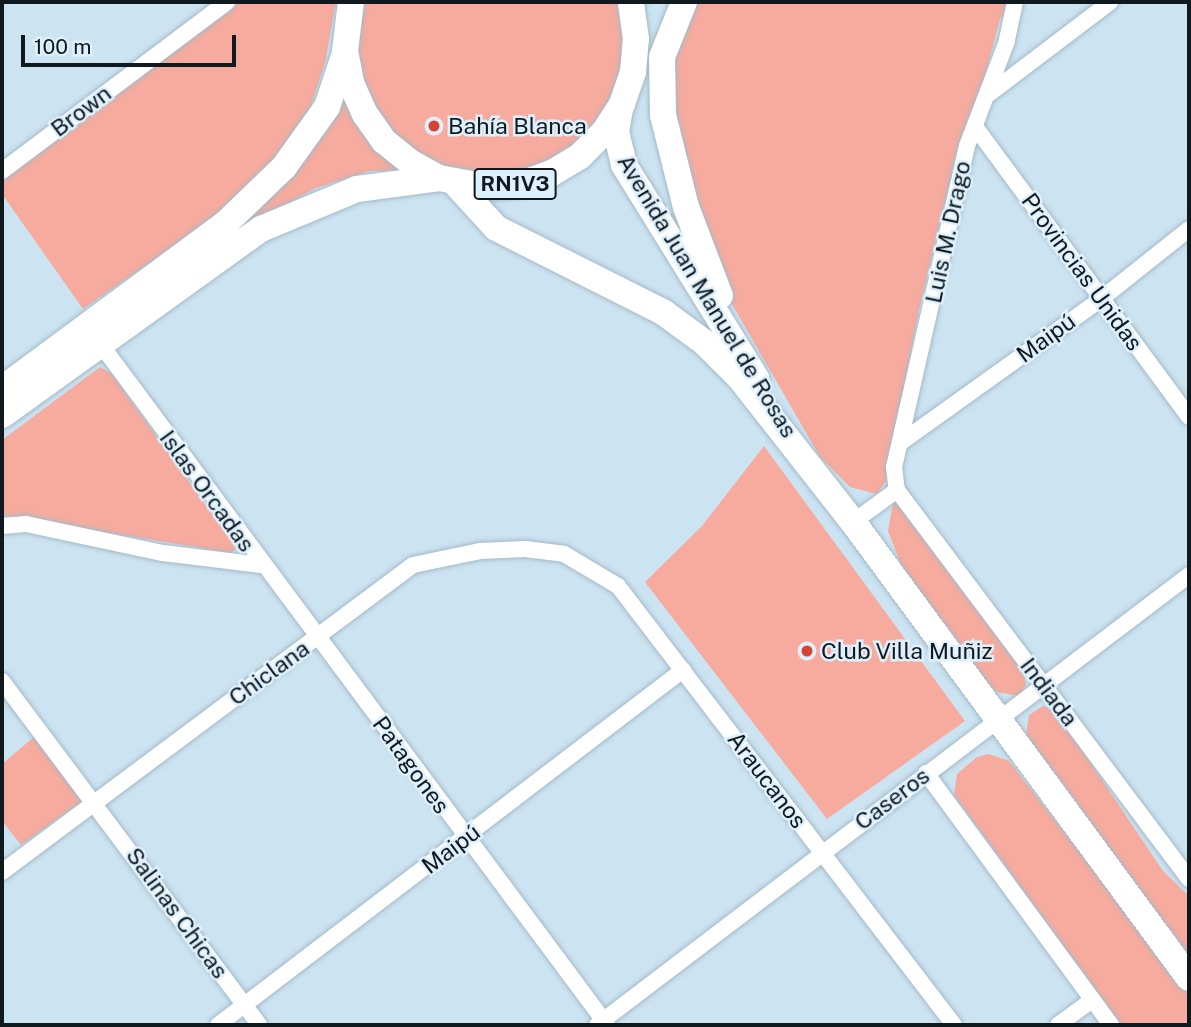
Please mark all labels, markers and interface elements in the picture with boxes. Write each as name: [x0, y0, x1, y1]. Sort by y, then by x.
scale bar: [24, 21, 240, 65]
text: 100 m: [34, 34, 91, 59]
street label: Brown: [45, 79, 117, 143]
place label: Bahía Blanca: [448, 112, 587, 140]
marker: Bahía Blanca: [426, 118, 442, 134]
street label: Avenida Juan Manuel de Rosas: [611, 149, 803, 443]
street label: Luis M. Drago: [919, 158, 977, 306]
road number: RN1V3: [473, 166, 557, 202]
street label: Provincias Unidas: [1016, 188, 1148, 356]
street label: Maipú: [1011, 307, 1081, 369]
street label: Islas Orcadas: [154, 425, 260, 557]
street label: Chiclana: [223, 635, 315, 711]
place label: Club Villa Muñiz: [821, 637, 993, 665]
marker: Club Villa Muñiz: [799, 643, 815, 659]
street label: Indiada: [1014, 652, 1084, 732]
street label: Patagones: [367, 711, 455, 819]
street label: Araucanos: [722, 726, 812, 834]
street label: Caseros: [849, 762, 935, 836]
street label: Maipú: [416, 818, 486, 880]
street label: Salinas Chicas: [120, 842, 234, 984]

